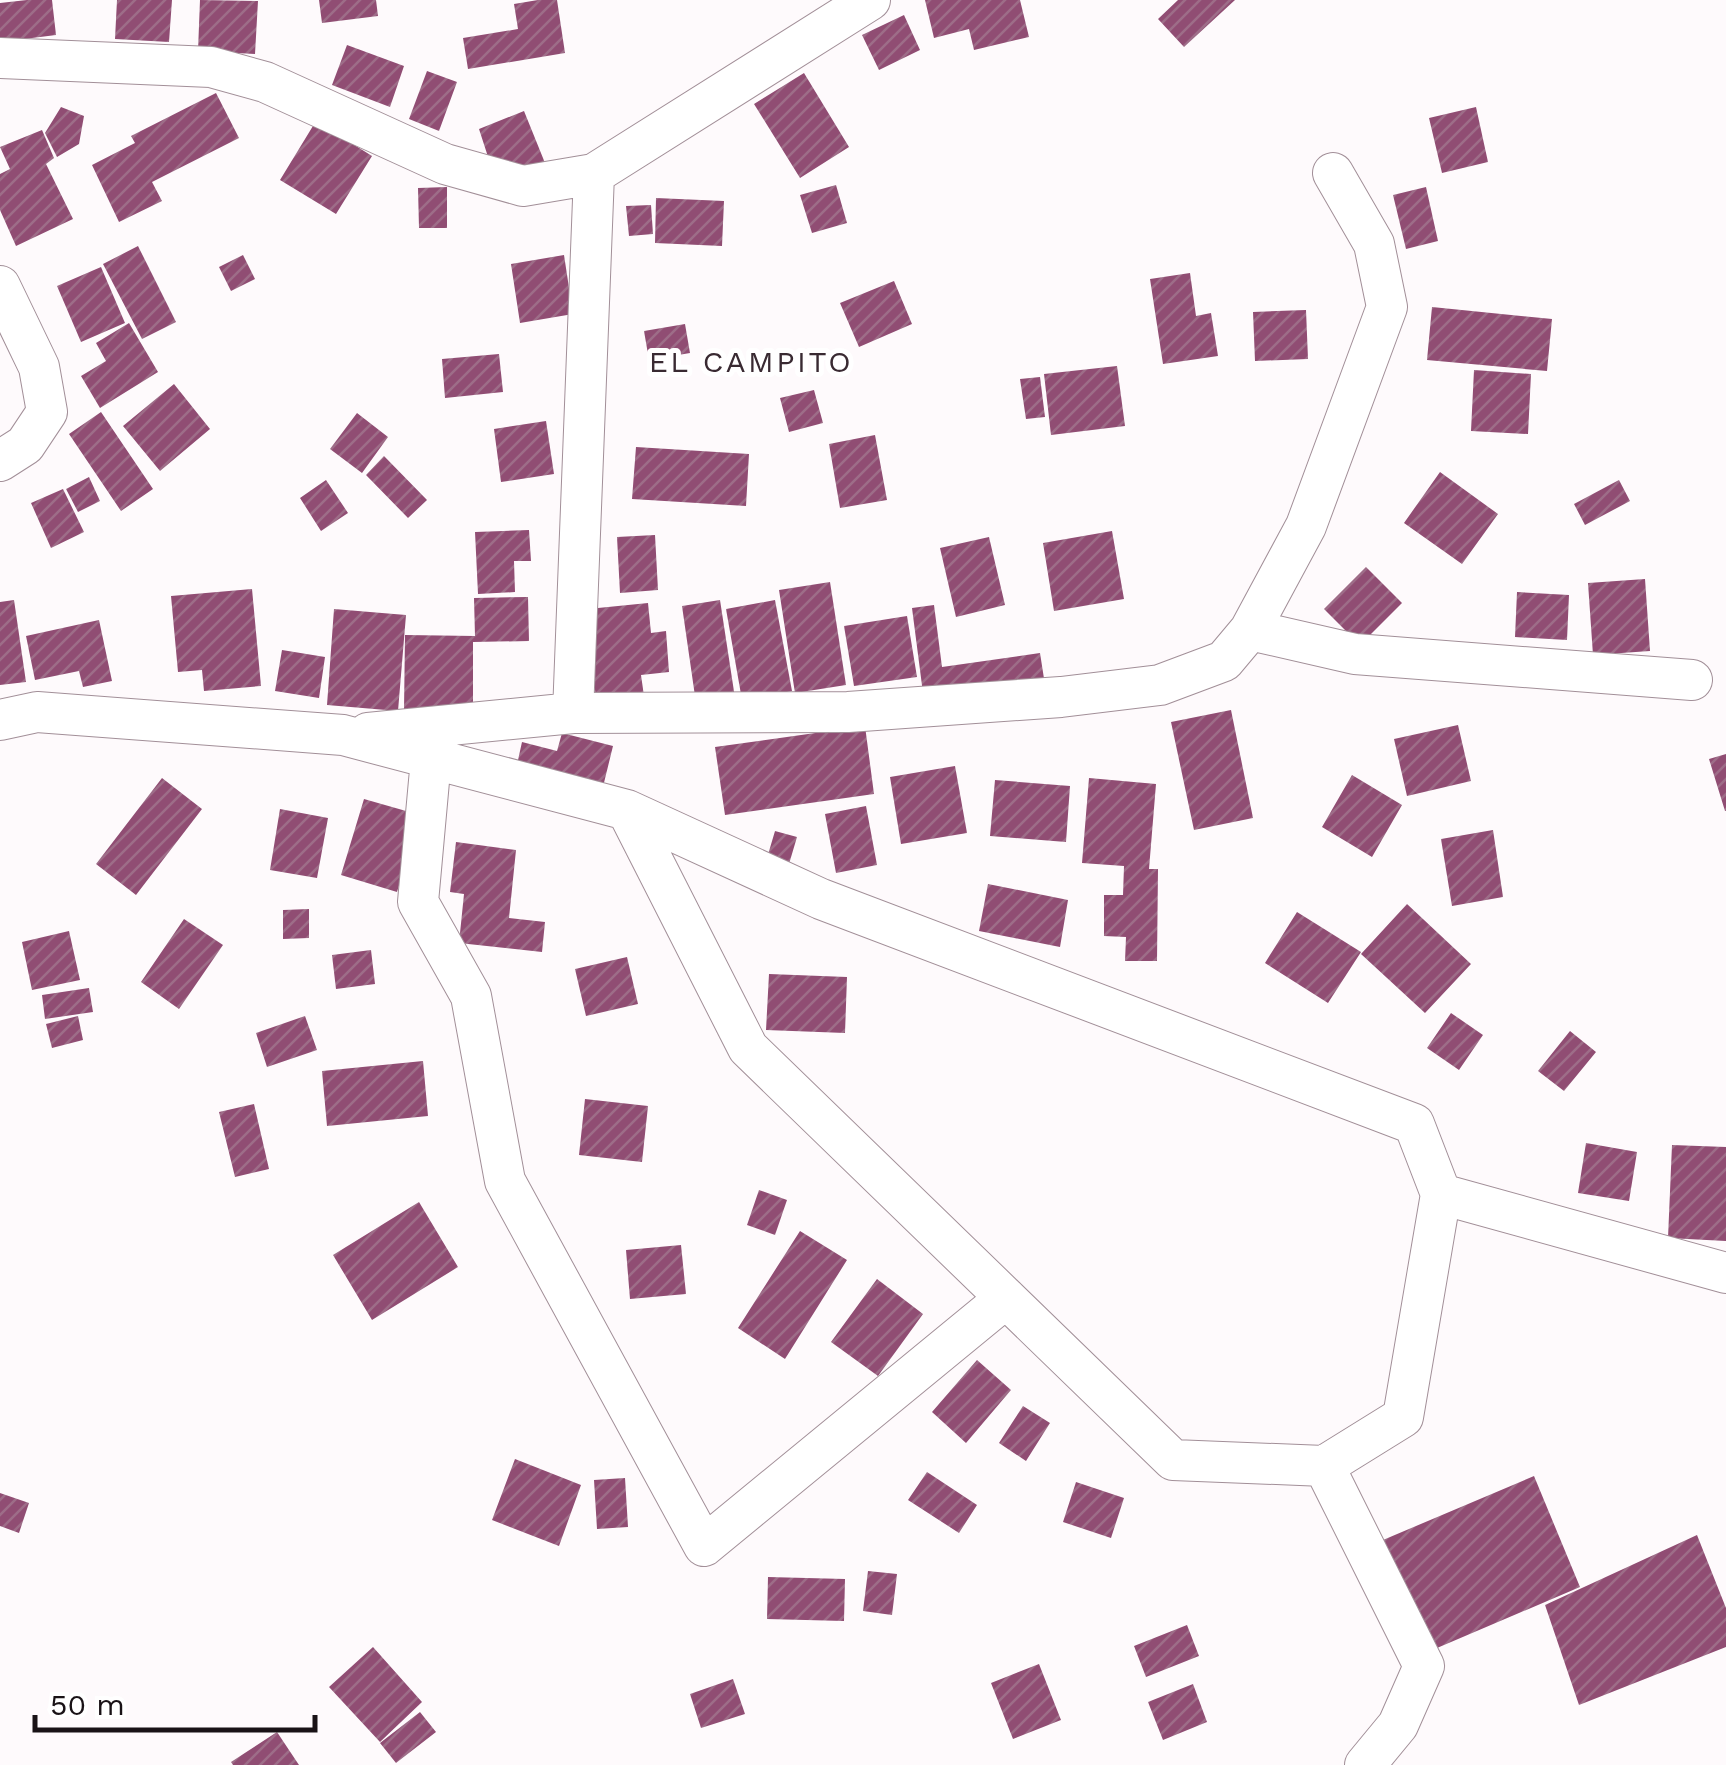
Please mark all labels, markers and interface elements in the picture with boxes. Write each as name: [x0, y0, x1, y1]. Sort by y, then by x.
district label: EL CAMPITO: [649, 344, 853, 379]
scale bar: [35, 1670, 315, 1732]
text: 50 m: [50, 1687, 125, 1722]

